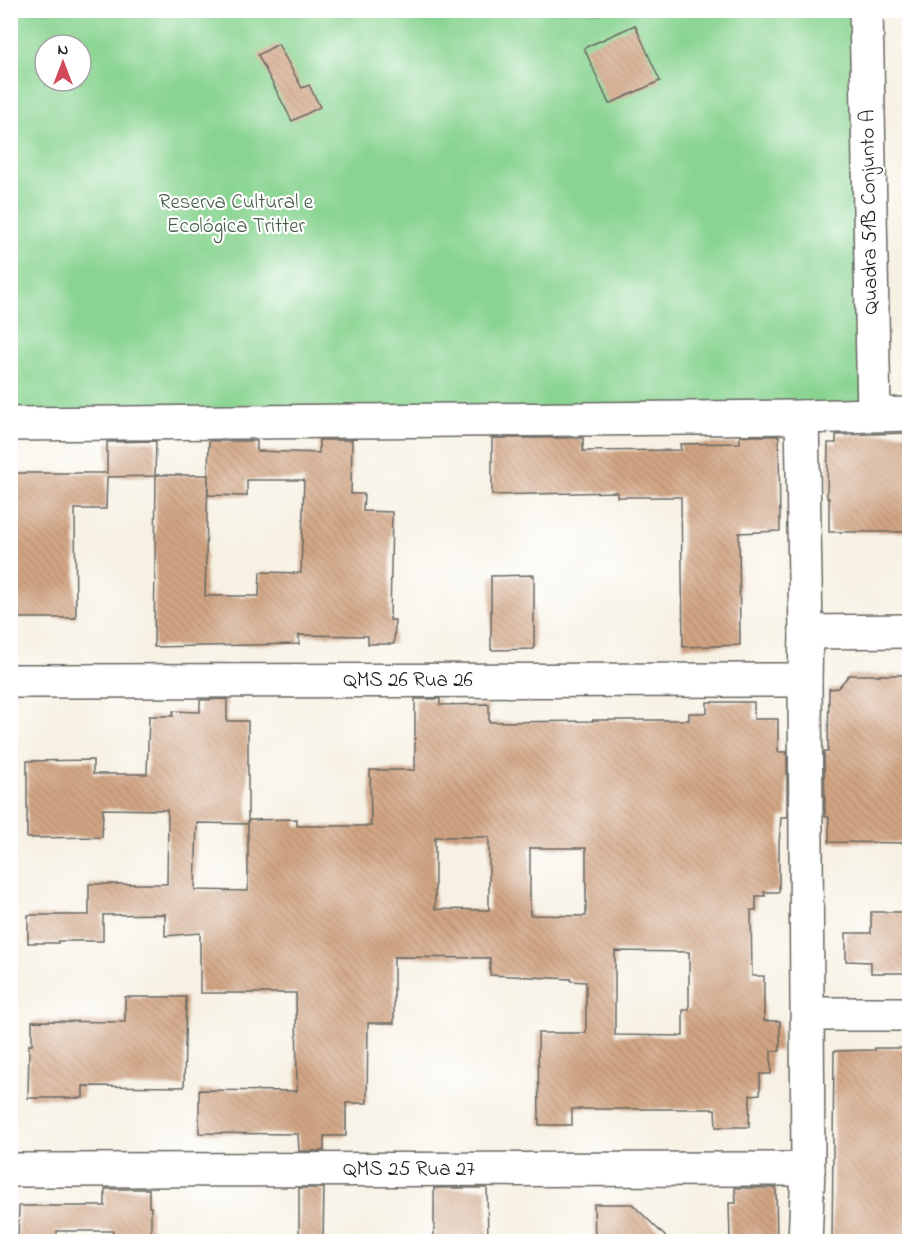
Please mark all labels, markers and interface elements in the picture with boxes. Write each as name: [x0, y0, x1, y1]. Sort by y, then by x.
north arrow: [33, 33, 93, 93]
text: N: [58, 38, 69, 62]
street label: Quadra 51B Conjunto A: [853, 109, 887, 315]
park label: Reserva Cultural e Ecológica Tritter: [159, 188, 314, 244]
street label: QMS 26 Rua 26: [343, 666, 473, 696]
street label: QMS 25 Rua 27: [343, 1155, 475, 1185]

